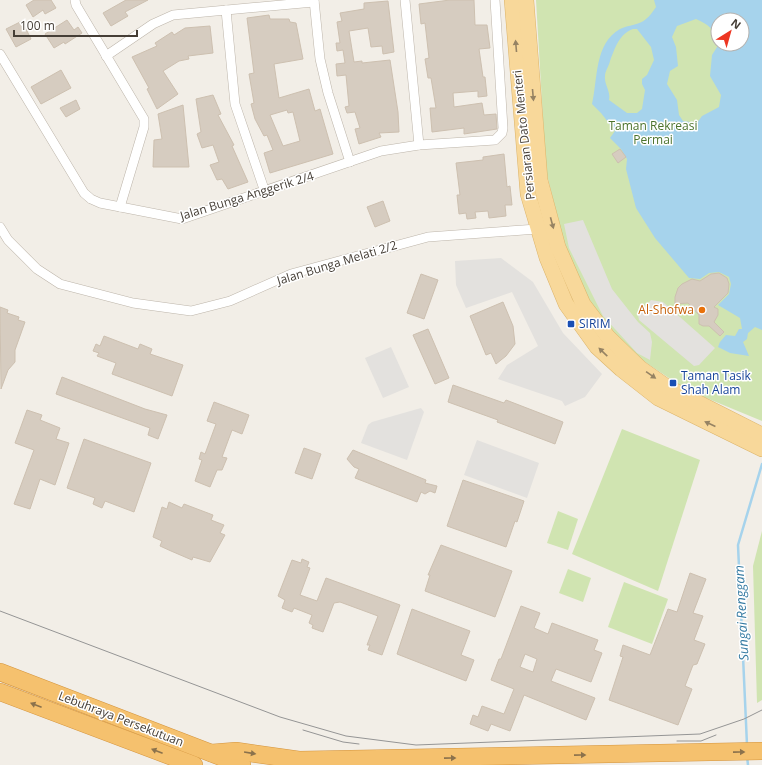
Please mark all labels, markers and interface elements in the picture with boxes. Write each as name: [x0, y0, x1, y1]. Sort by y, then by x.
scale bar: [14, 12, 137, 38]
north arrow: [710, 12, 750, 52]
text: N: [728, 15, 744, 32]
text: 100 m: [20, 17, 55, 34]
one-way arrow: [513, 40, 519, 52]
street label: Persiaran Dato Menteri: [508, 69, 539, 201]
one-way arrow: [530, 89, 537, 101]
park label: Taman Rekreasi Permai: [608, 117, 698, 148]
street label: Jalan Bunga Anggerik 2/4: [177, 167, 316, 224]
one-way arrow: [549, 217, 555, 229]
street label: Jalan Bunga Melati 2/2: [274, 236, 399, 289]
place label: Al-Shofwa: [638, 301, 694, 318]
marker: Al-Shofwa: [697, 305, 707, 315]
place label: SIRIM: [579, 315, 610, 332]
marker: SIRIM: [566, 319, 576, 329]
one-way arrow: [598, 348, 608, 357]
place label: Taman Tasik Shah Alam: [681, 367, 752, 398]
one-way arrow: [645, 371, 656, 379]
marker: Taman Tasik Shah Alam: [668, 378, 678, 388]
one-way arrow: [705, 421, 716, 427]
water label: Sungai Renggam: [730, 565, 752, 661]
street label: Lebuhraya Persekutuan: [56, 687, 186, 750]
one-way arrow: [29, 702, 41, 708]
one-way arrow: [151, 748, 163, 754]
one-way arrow: [733, 748, 745, 755]
one-way arrow: [244, 750, 256, 756]
one-way arrow: [574, 752, 587, 758]
one-way arrow: [444, 755, 457, 761]

